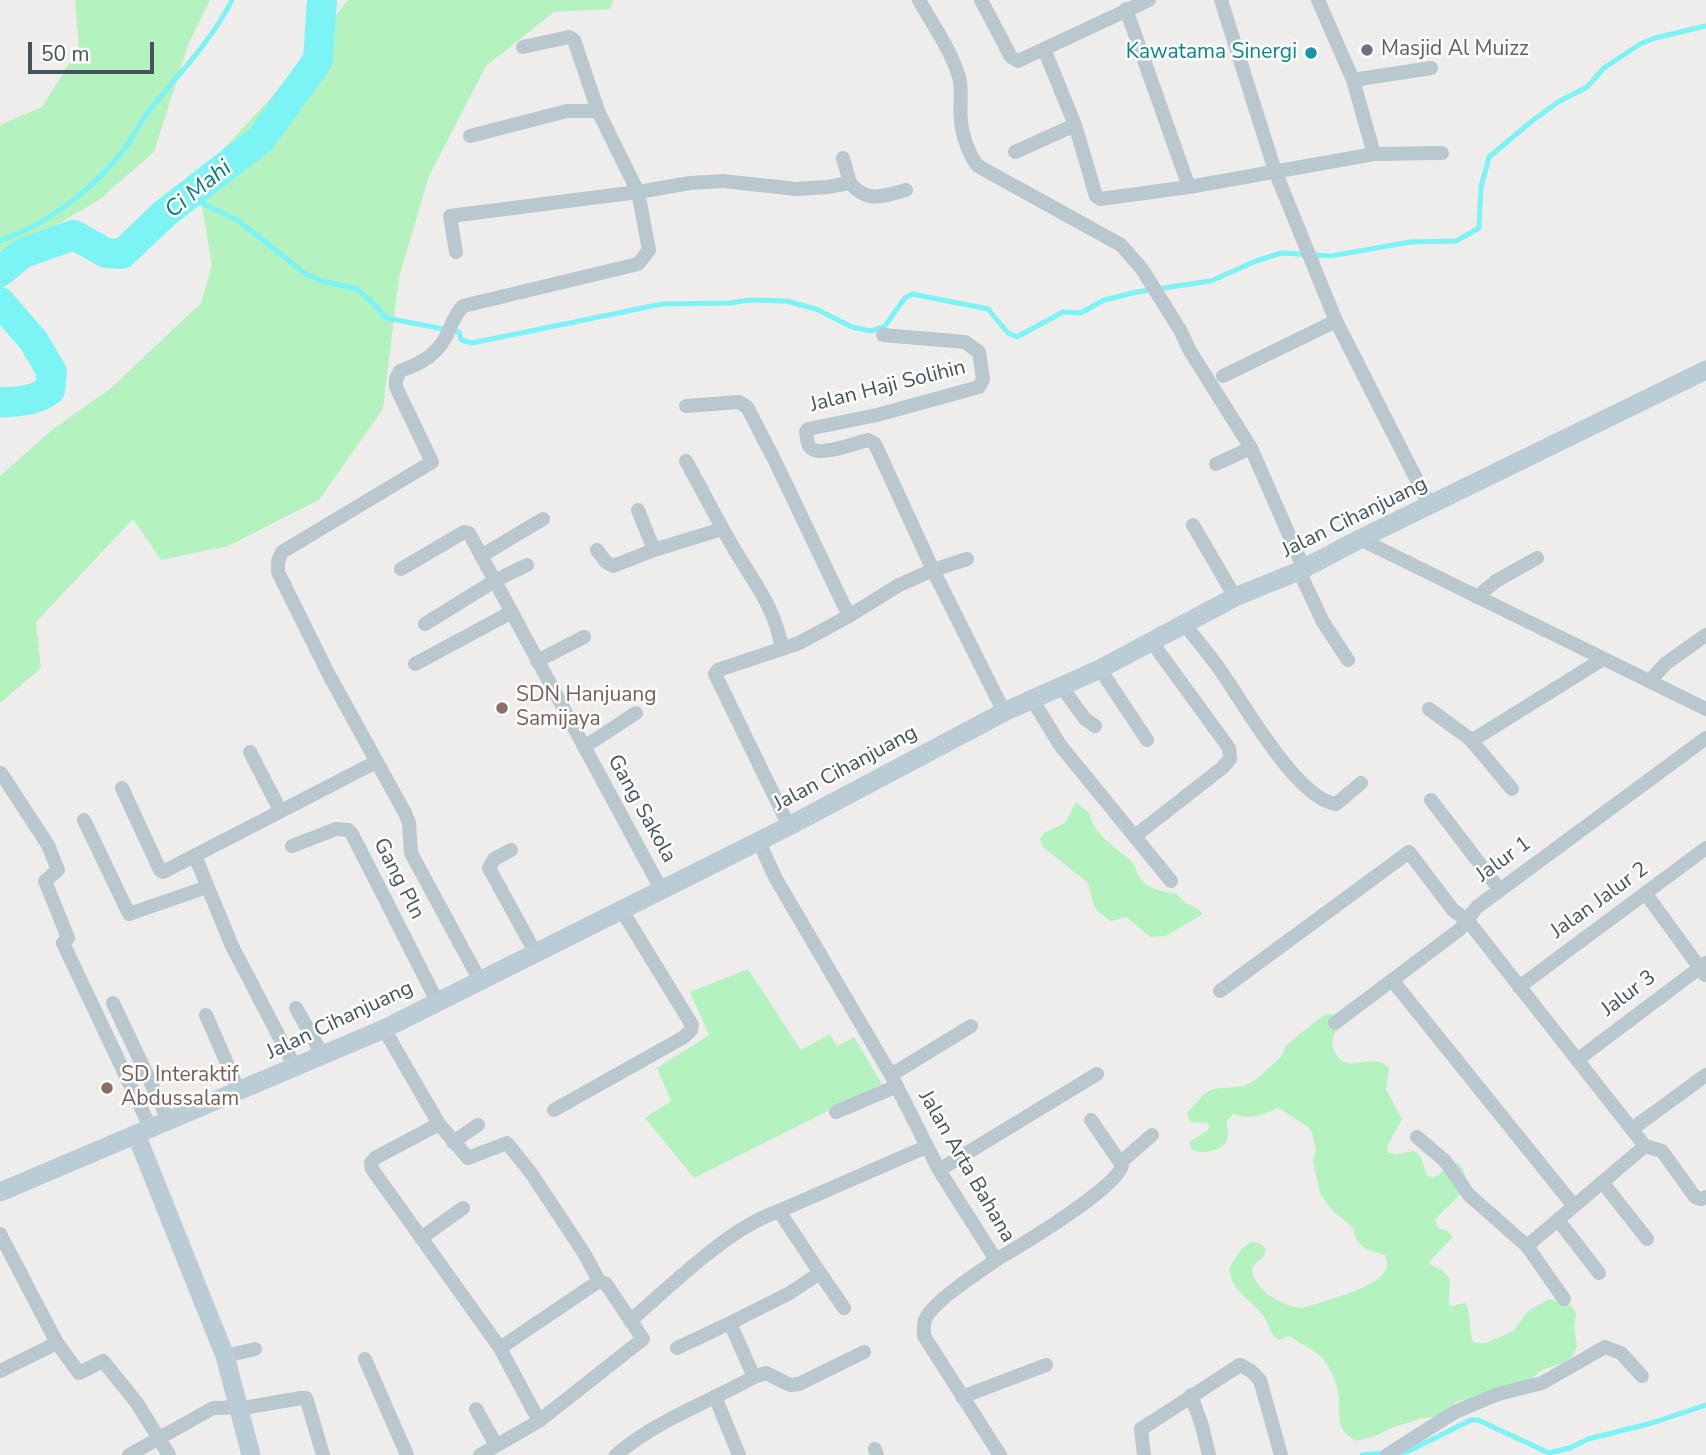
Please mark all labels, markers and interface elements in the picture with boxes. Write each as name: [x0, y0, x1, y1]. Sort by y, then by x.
scale bar: [32, 28, 158, 72]
place label: Masjid Al Muizz: [1381, 37, 1529, 63]
text: 50 m: [41, 40, 90, 68]
place label: Kawatama Sinergi: [1126, 40, 1297, 66]
marker: Masjid Al Muizz: [1359, 42, 1375, 58]
marker: Kawatama Sinergi: [1303, 45, 1319, 61]
water label: Ci Mahi: [160, 155, 238, 225]
street label: Jalan Haji Solihin: [808, 355, 968, 419]
street label: Jalan Cihanjuang: [1278, 472, 1432, 564]
place label: SDN Hanjuang Samijaya: [516, 683, 657, 733]
marker: SDN Hanjuang Samijaya: [494, 700, 510, 716]
street label: Jalan Cihanjuang: [770, 721, 922, 817]
street label: Gang Sakola: [601, 751, 681, 867]
street label: Jalur 1: [1472, 832, 1536, 888]
street label: Gang Pln: [367, 834, 429, 924]
street label: Jalan Jalur 2: [1546, 857, 1654, 945]
street label: Jalur 3: [1597, 965, 1661, 1023]
street label: Jalan Cihanjuang: [263, 976, 417, 1066]
place label: SD Interaktif Abdussalam: [121, 1063, 239, 1113]
marker: SD Interaktif Abdussalam: [99, 1080, 115, 1096]
street label: Jalan Arta Bahana: [912, 1087, 1020, 1247]

